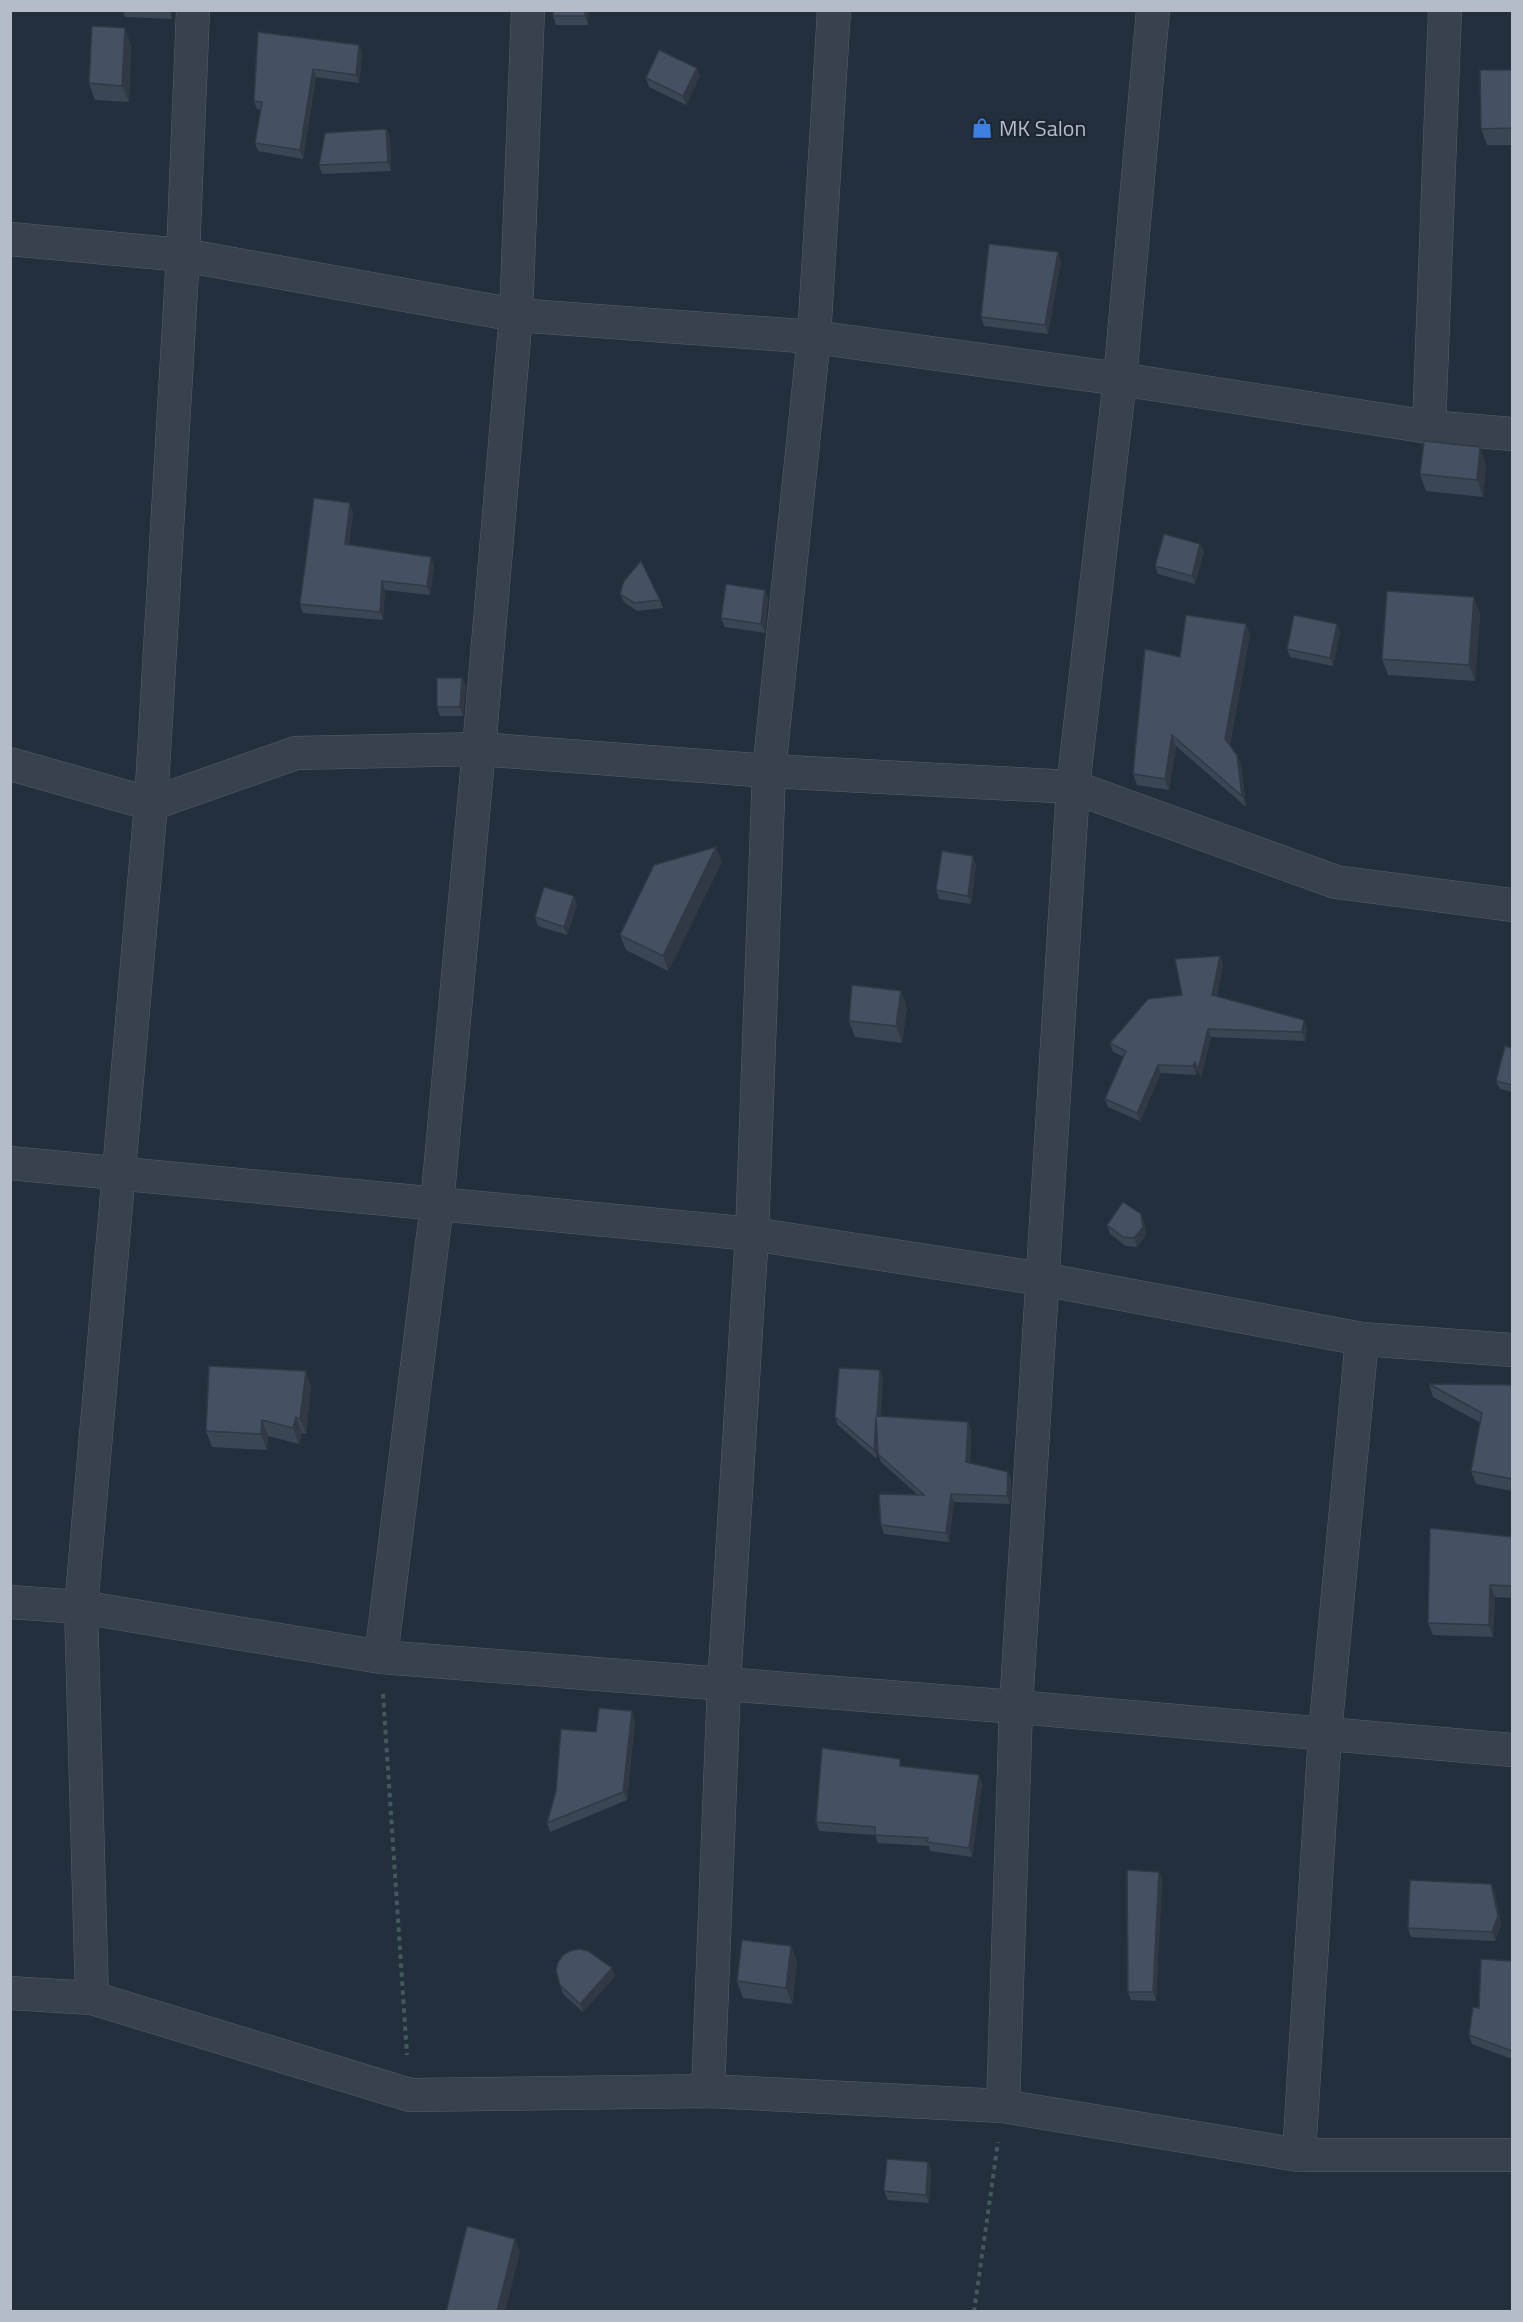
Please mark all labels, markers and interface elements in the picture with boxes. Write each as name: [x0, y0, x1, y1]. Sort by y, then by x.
place label: MK Salon: [999, 111, 1086, 145]
shop icon: MK Salon: [970, 116, 994, 140]

